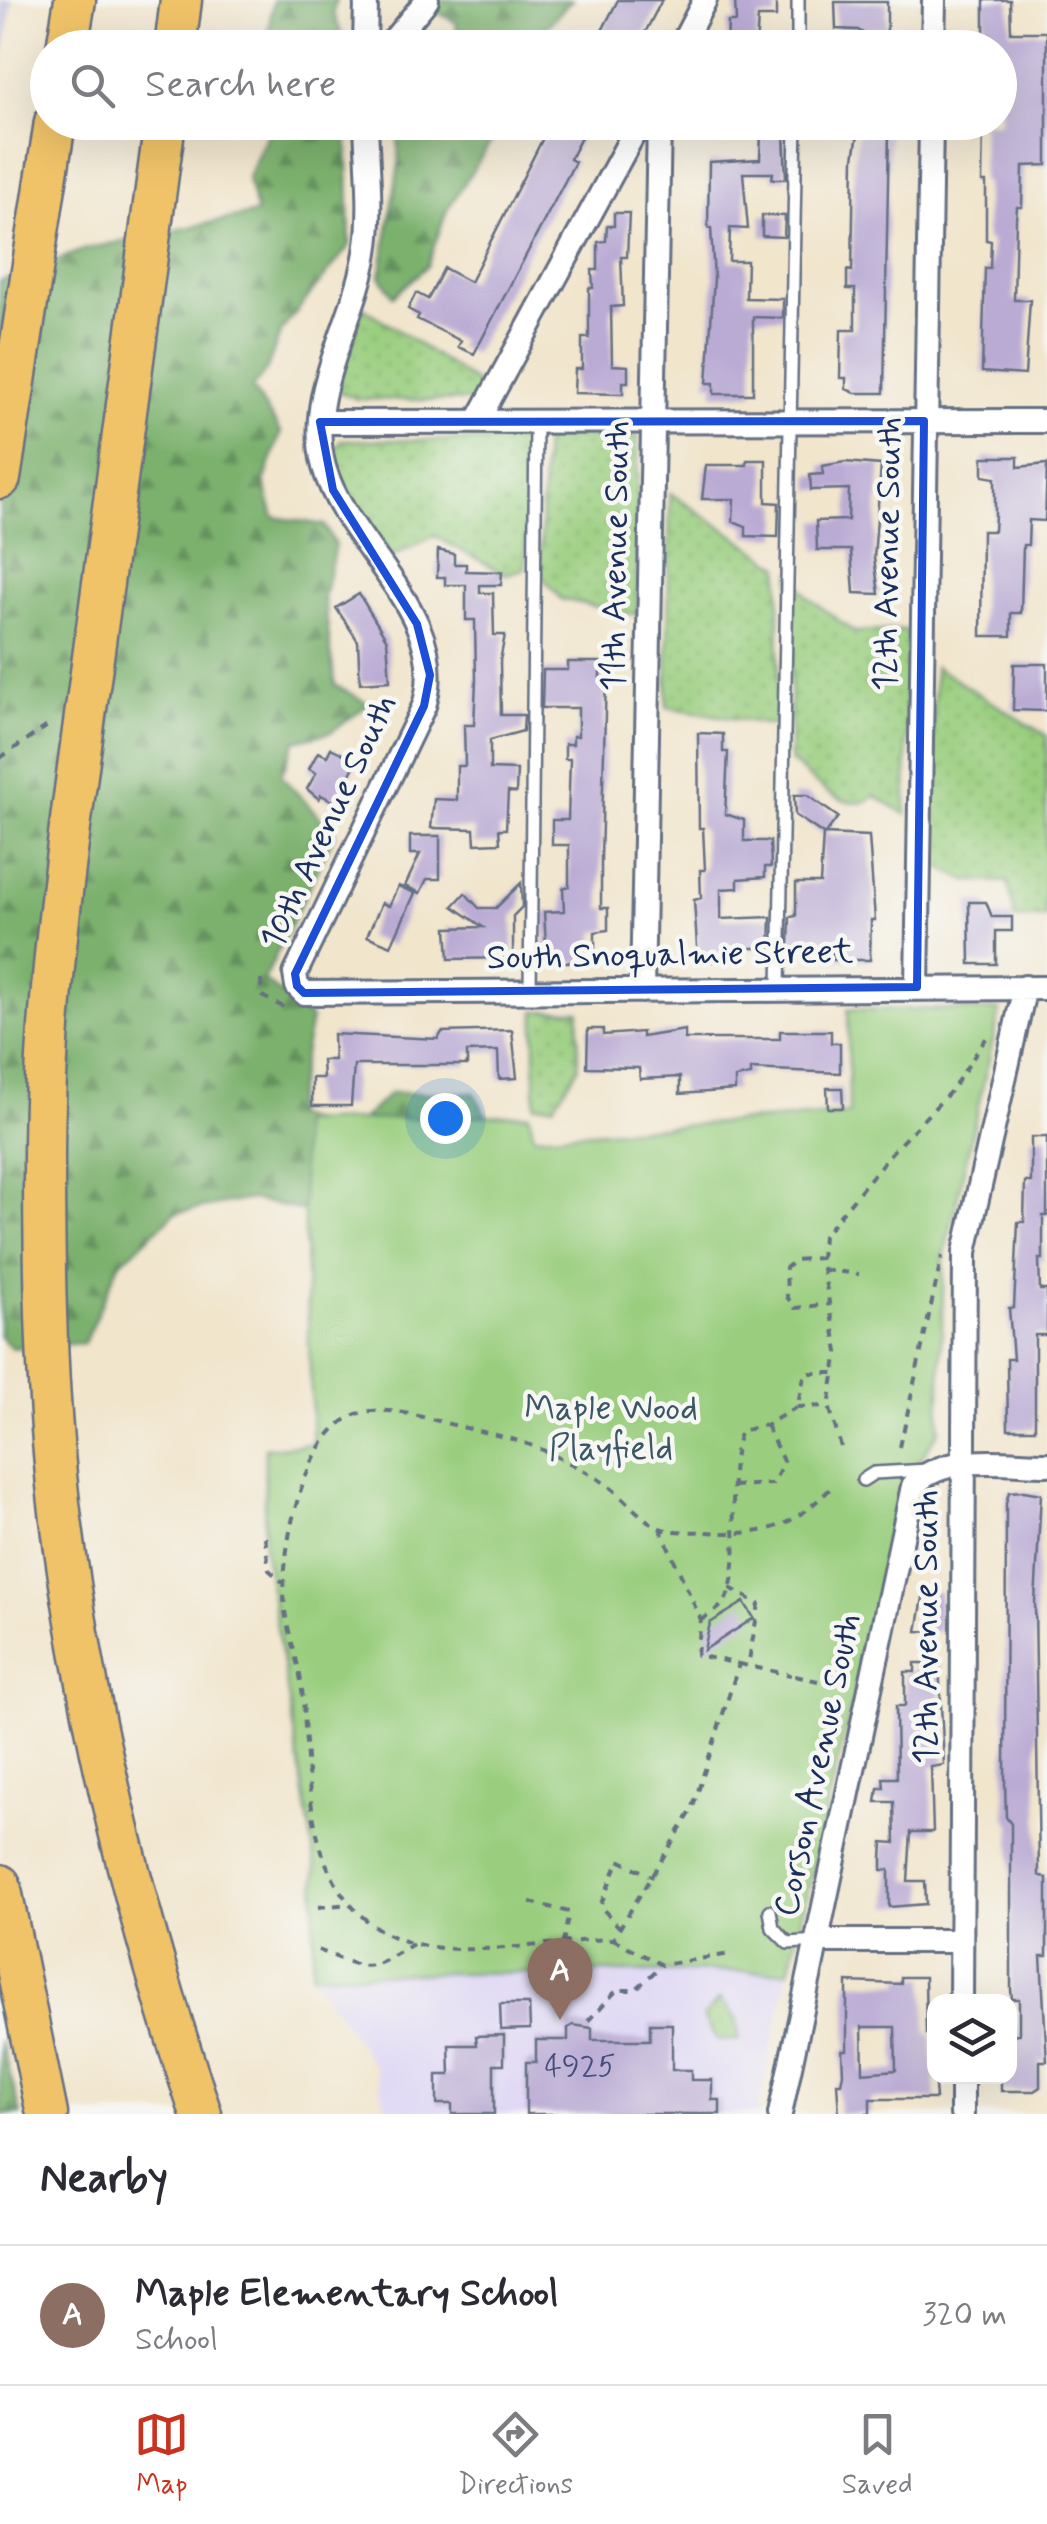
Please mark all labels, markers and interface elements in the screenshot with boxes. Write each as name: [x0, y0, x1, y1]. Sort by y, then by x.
search box: [30, 30, 1017, 140]
icon: search: [65, 58, 120, 113]
text: Search here: [145, 61, 336, 110]
street label: 12th Avenue South: [863, 416, 913, 692]
street label: 11th Avenue South: [591, 420, 641, 692]
street label: 10th Avenue South: [250, 687, 408, 957]
street label: South Snoqualmie Street: [486, 929, 854, 981]
your location: [420, 1093, 471, 1144]
park label: Maple Wood Playfield: [524, 1386, 698, 1472]
street label: 12th Avenue South: [904, 1490, 950, 1764]
street label: Corson Avenue South: [763, 1609, 873, 1921]
pin: A: [528, 1938, 592, 2020]
map controls: [927, 1994, 1017, 2084]
button: layers: [927, 1994, 1017, 2084]
house number: 4925: [544, 2047, 616, 2086]
text: Nearby: [40, 2152, 168, 2207]
text: Maple Elementary School: [135, 2270, 559, 2319]
text: A: [62, 2294, 83, 2336]
text: 320 m: [922, 2294, 1007, 2336]
text: School: [135, 2319, 218, 2361]
tab: Map: [134, 2407, 189, 2504]
tab: Directions: [458, 2407, 573, 2504]
tab: Saved: [842, 2407, 913, 2504]

